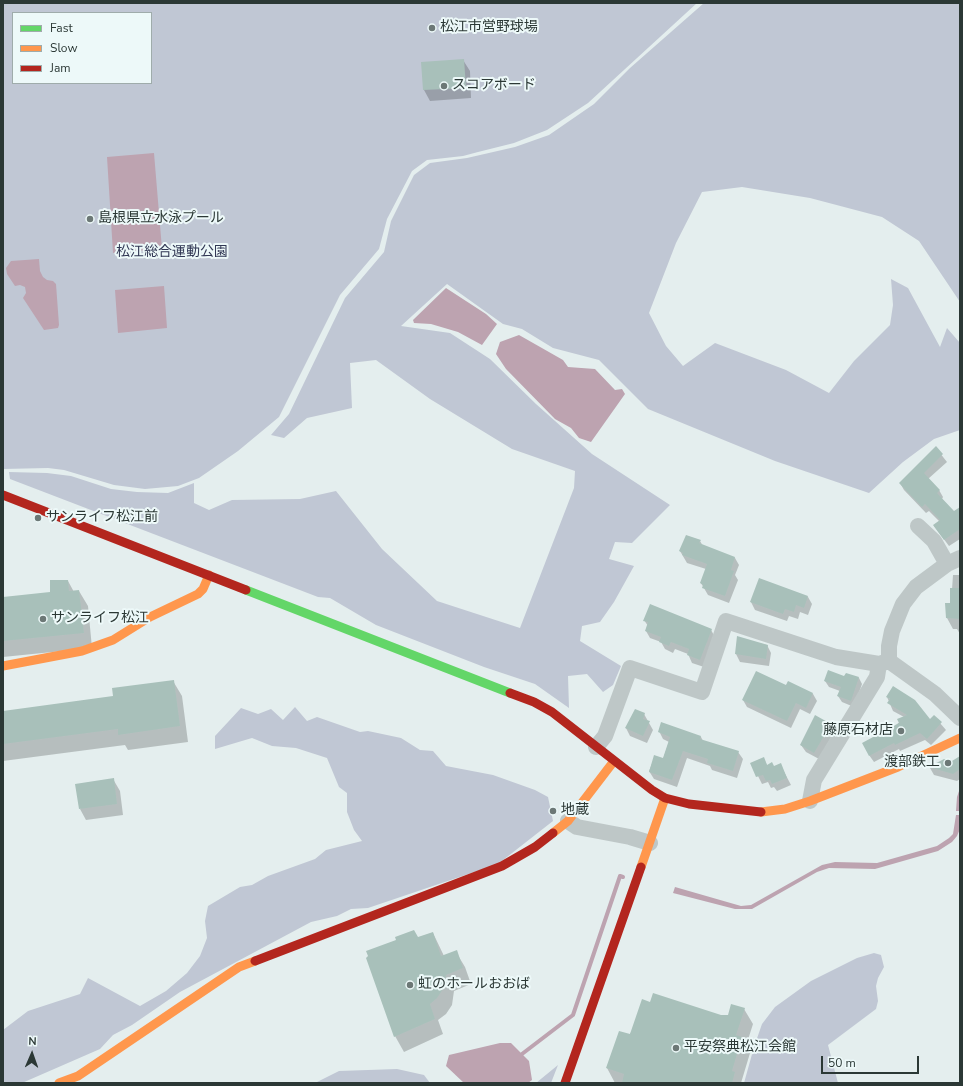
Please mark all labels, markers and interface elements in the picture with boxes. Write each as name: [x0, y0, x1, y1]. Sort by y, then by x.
legend: [12, 12, 152, 84]
text: Fast: [50, 20, 73, 36]
place label: 松江市営野球場: [440, 20, 538, 36]
marker: 松江市営野球場: [427, 23, 437, 33]
text: Slow: [50, 40, 78, 56]
text: Jam: [50, 60, 71, 76]
place label: スコアボード: [452, 78, 536, 94]
marker: スコアボード: [439, 81, 449, 91]
place label: 島根県立水泳プール: [98, 211, 224, 227]
marker: 島根県立水泳プール: [85, 214, 95, 224]
park label: 松江総合運動公園: [116, 245, 228, 261]
place label: サンライフ松江前: [46, 510, 158, 526]
marker: サンライフ松江前: [33, 513, 43, 523]
place label: サンライフ松江: [51, 611, 149, 627]
marker: サンライフ松江: [38, 614, 48, 624]
place label: 藤原石材店: [823, 723, 893, 739]
marker: 藤原石材店: [896, 726, 906, 736]
place label: 渡部鉄工: [884, 755, 940, 771]
marker: 渡部鉄工: [943, 758, 953, 768]
place label: 地蔵: [561, 803, 589, 819]
marker: 地蔵: [548, 806, 558, 816]
place label: 虹のホールおおば: [418, 977, 530, 993]
marker: 虹のホールおおば: [405, 980, 415, 990]
north arrow: [12, 1034, 52, 1074]
text: N: [28, 1034, 37, 1049]
place label: 平安祭典松江会館: [684, 1040, 796, 1056]
marker: 平安祭典松江会館: [671, 1043, 681, 1053]
scale bar: [823, 1048, 921, 1074]
text: 50 m: [828, 1055, 856, 1071]

